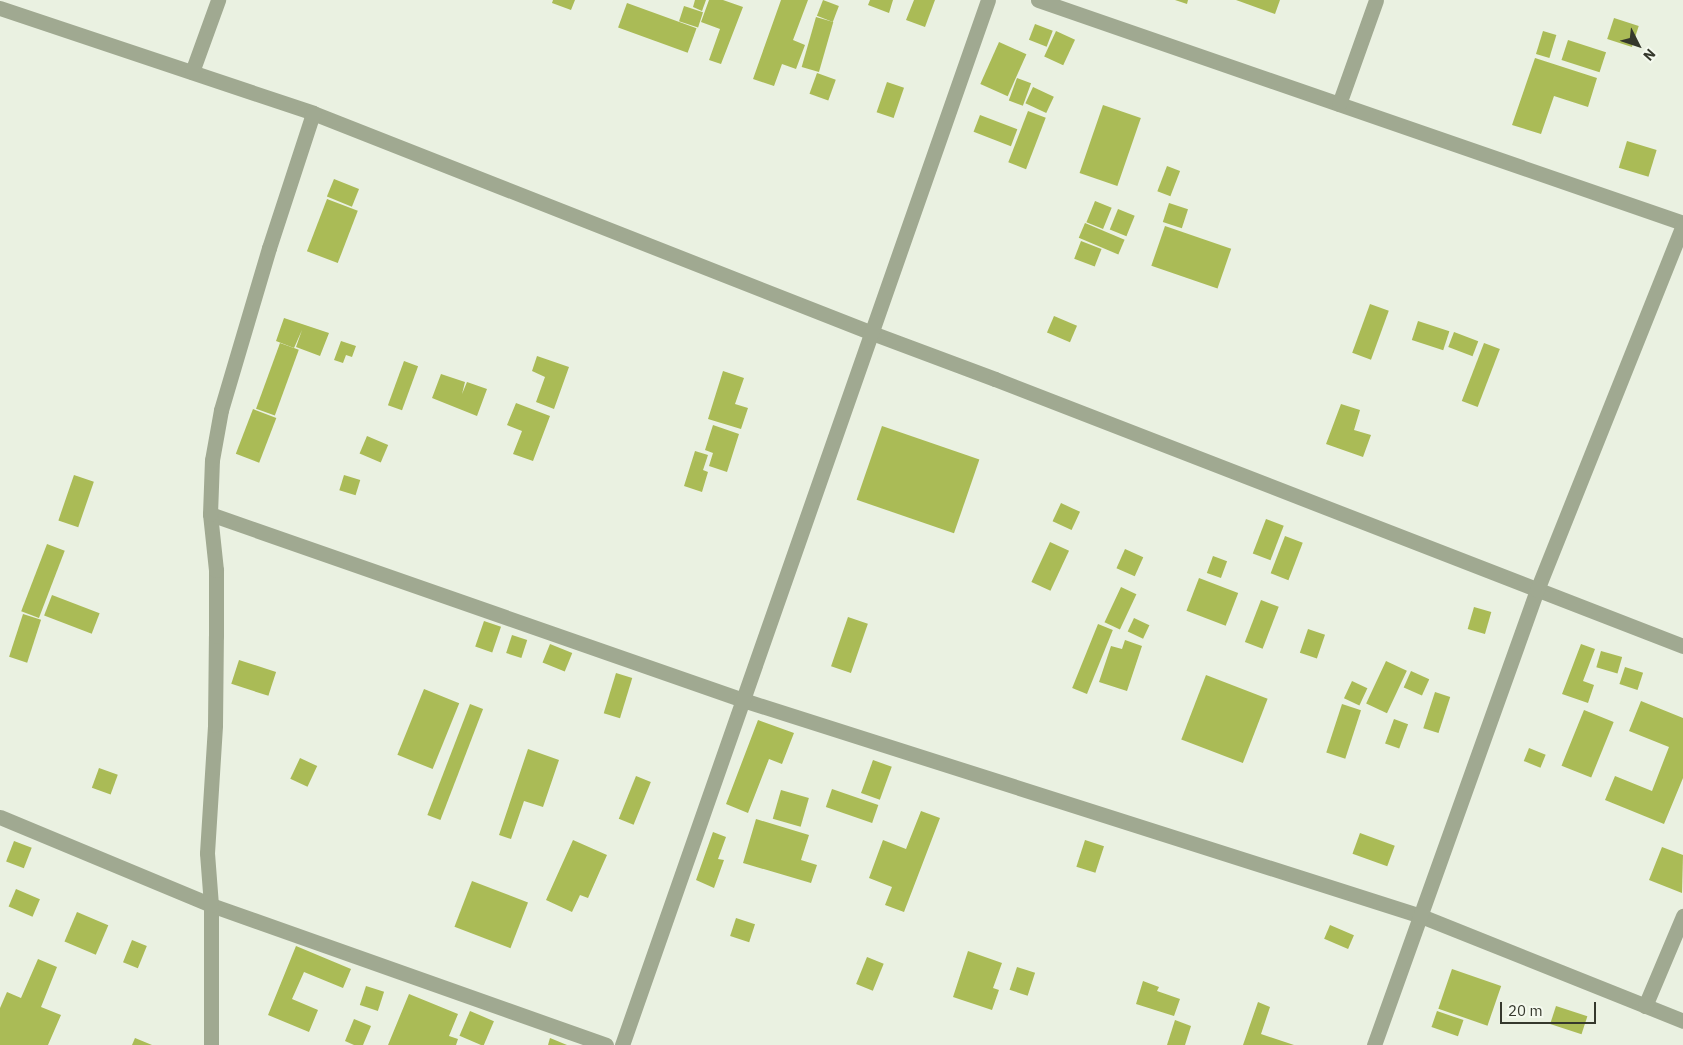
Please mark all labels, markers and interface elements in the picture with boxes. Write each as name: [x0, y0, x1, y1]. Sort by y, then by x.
north arrow: [1613, 20, 1663, 70]
text: N: [1639, 45, 1659, 65]
scale bar: [1503, 992, 1599, 1024]
text: 20 m: [1508, 1001, 1543, 1020]

